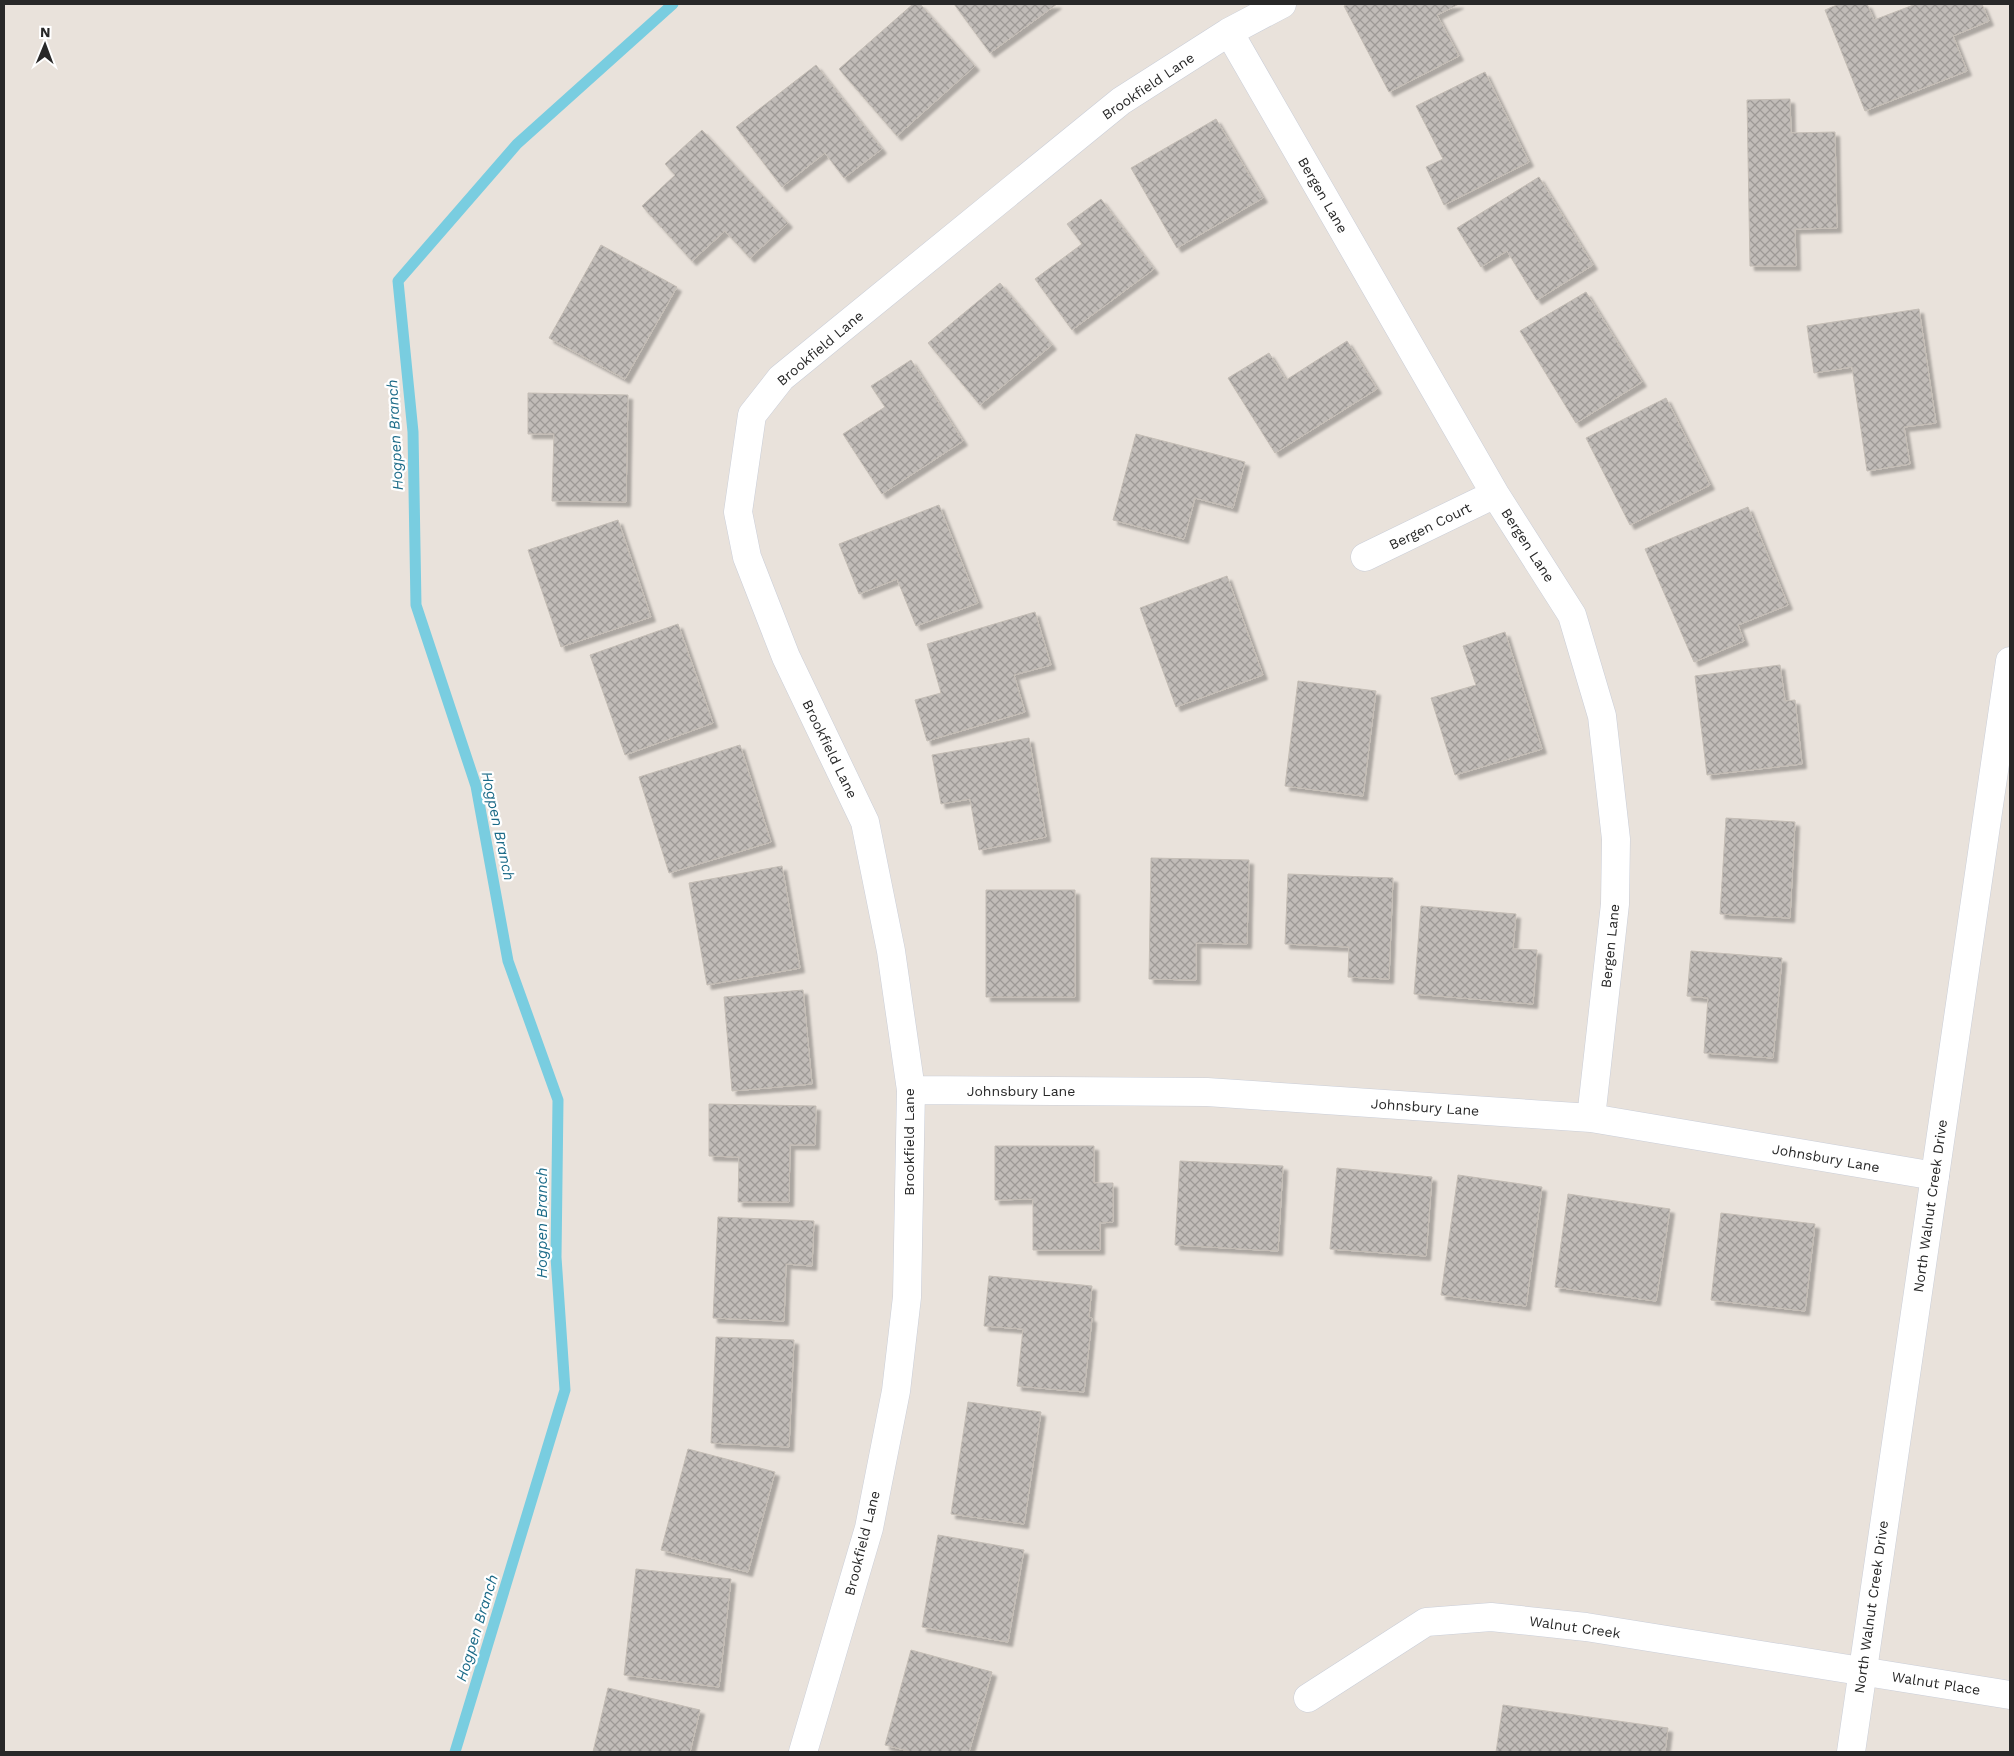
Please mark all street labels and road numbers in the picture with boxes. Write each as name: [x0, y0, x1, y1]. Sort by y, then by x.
street label: Brookfield Lane: [1099, 49, 1197, 123]
street label: Bergen Lane: [1295, 154, 1351, 236]
street label: Brookfield Lane: [774, 307, 866, 389]
street label: Bergen Court: [1386, 499, 1474, 553]
street label: Bergen Lane: [1498, 505, 1558, 585]
street label: Brookfield Lane: [799, 697, 861, 801]
street label: Bergen Lane: [1598, 903, 1622, 989]
street label: Johnsbury Lane: [967, 1083, 1075, 1099]
street label: Brookfield Lane: [901, 1088, 917, 1196]
street label: Johnsbury Lane: [1370, 1095, 1480, 1119]
street label: North Walnut Creek Drive: [1910, 1119, 1950, 1293]
street label: Johnsbury Lane: [1771, 1141, 1881, 1175]
street label: Brookfield Lane: [841, 1489, 883, 1597]
street label: North Walnut Creek Drive: [1851, 1520, 1891, 1694]
street label: Walnut Creek: [1528, 1613, 1622, 1641]
street label: Walnut Place: [1890, 1668, 1982, 1698]

